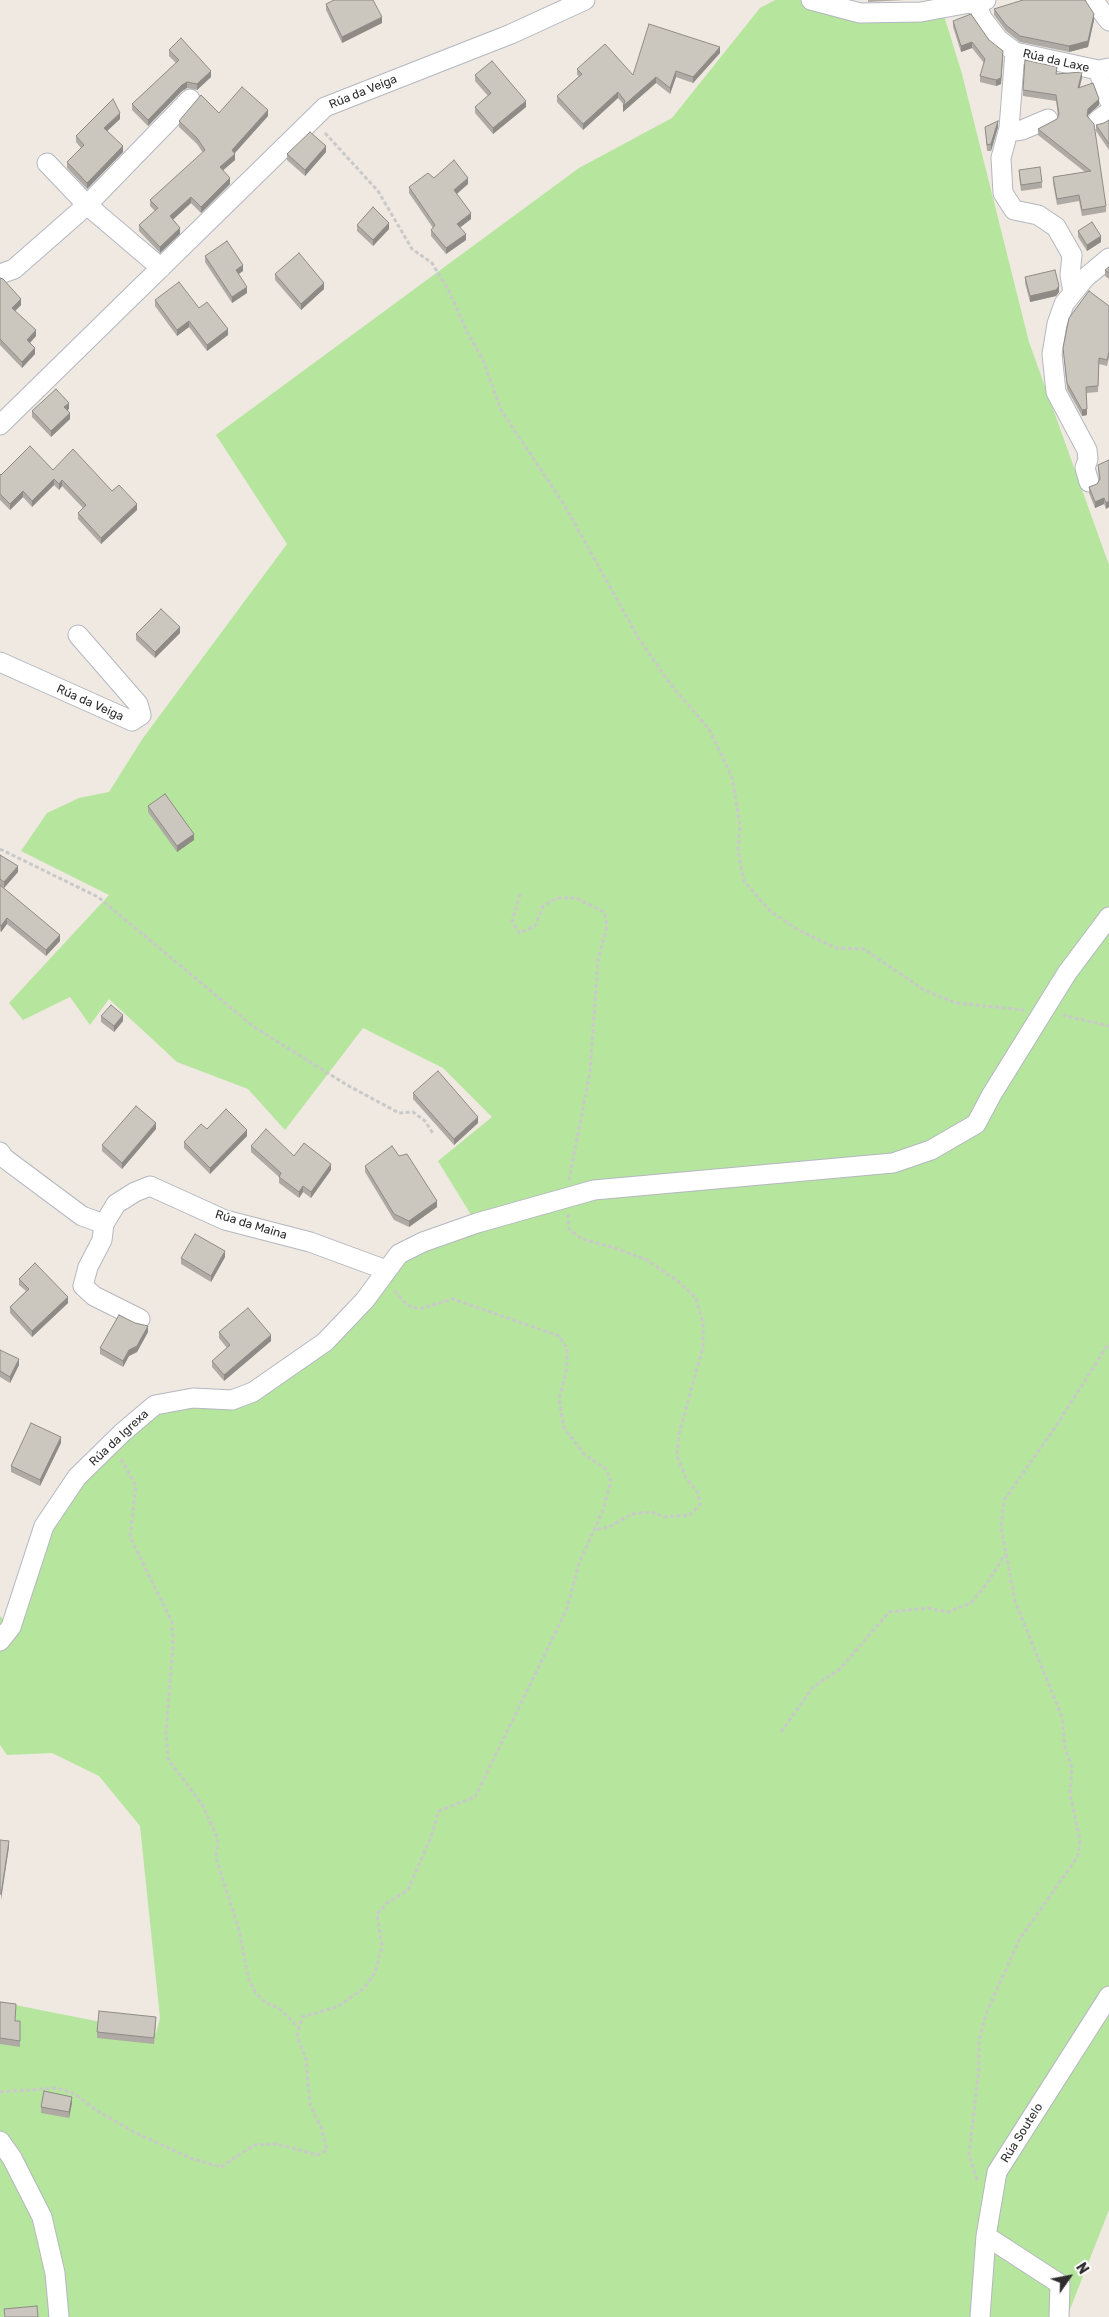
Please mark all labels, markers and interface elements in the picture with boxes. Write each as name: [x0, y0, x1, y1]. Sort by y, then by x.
street label: Rúa da Laxe: [1021, 46, 1091, 76]
street label: Rúa da Veiga: [327, 72, 399, 112]
street label: Rúa da Veiga: [54, 682, 126, 724]
street label: Rúa da Maina: [213, 1207, 289, 1243]
street label: Rúa da Igrexa: [86, 1407, 152, 1469]
street label: Rúa Soutelo: [998, 2101, 1046, 2165]
north arrow: [1044, 2252, 1094, 2302]
text: N: [1072, 2260, 1092, 2277]

